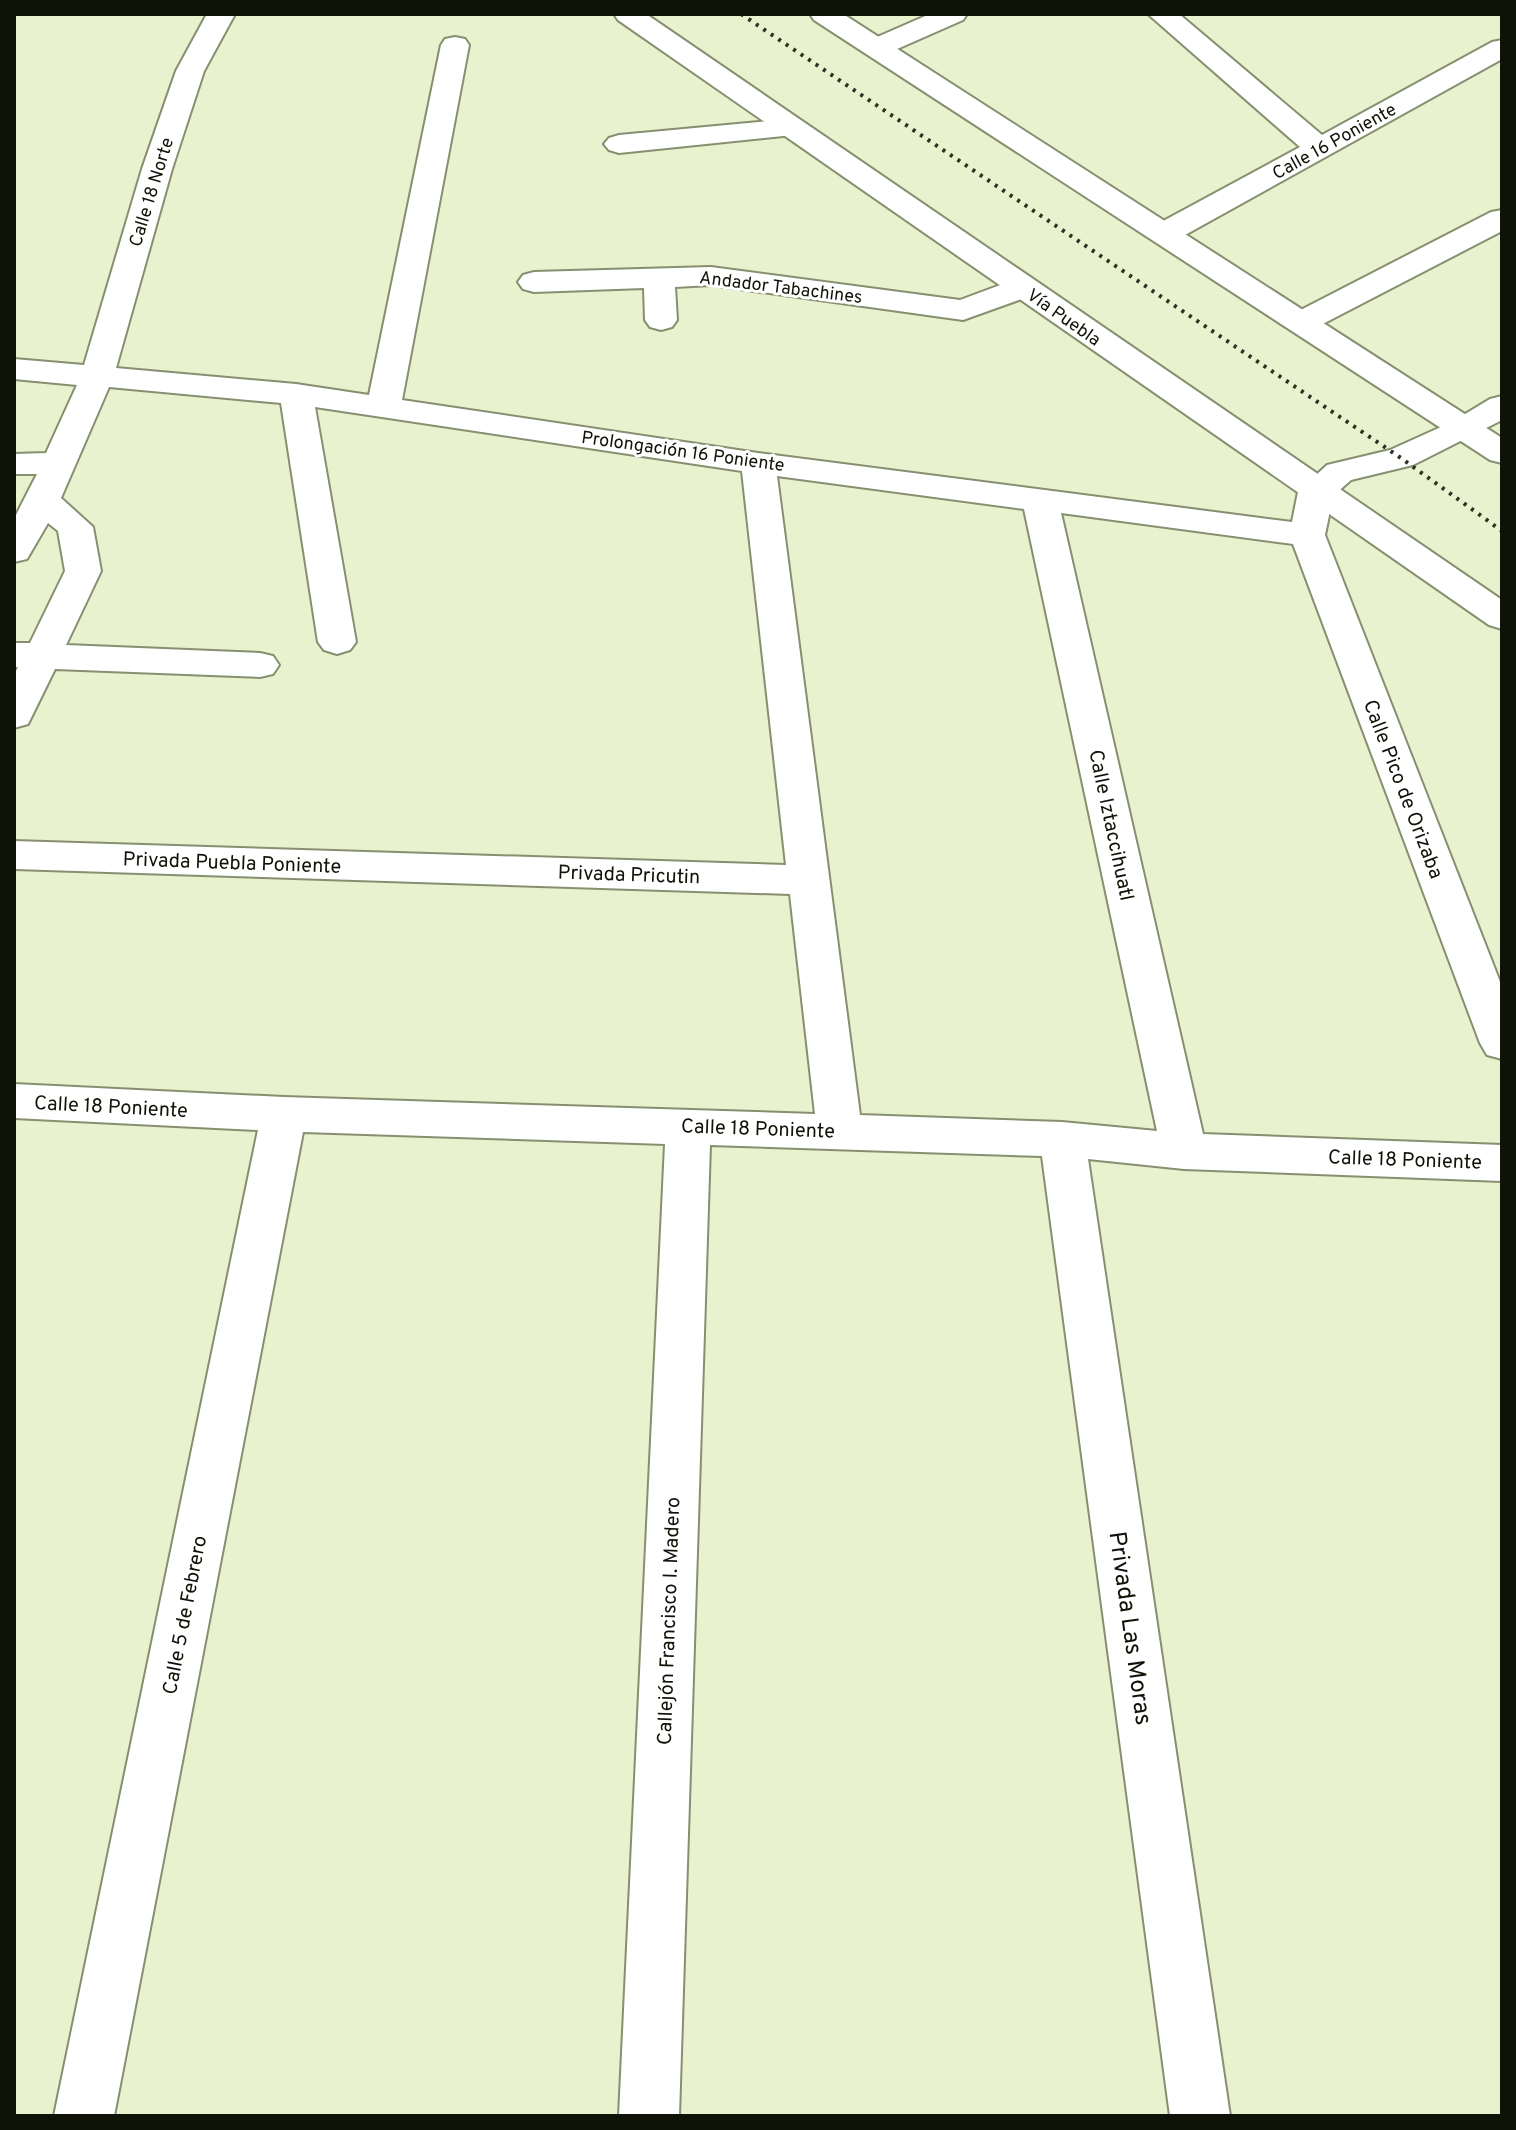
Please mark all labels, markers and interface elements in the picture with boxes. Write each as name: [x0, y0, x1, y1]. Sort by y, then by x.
street label: Calle 16 Poniente: [1269, 99, 1401, 186]
street label: Calle 18 Norte: [125, 135, 180, 250]
street label: Andador Tabachines: [698, 267, 864, 310]
street label: Vía Puebla: [1022, 284, 1105, 352]
street label: Prolongación 16 Poniente: [580, 427, 786, 478]
street label: Calle Pico de Orizaba: [1356, 696, 1448, 883]
street label: Calle Iztaccihuatl: [1081, 747, 1139, 903]
street label: Privada Puebla Poniente: [122, 847, 342, 881]
street label: Privada Pricutin: [557, 861, 701, 891]
street label: Calle 18 Poniente: [33, 1091, 188, 1125]
street label: Calle 18 Poniente: [681, 1114, 835, 1146]
street label: Calle 18 Poniente: [1328, 1145, 1482, 1177]
street label: Callejón Francisco I. Madero: [653, 1497, 687, 1746]
street label: Privada Las Moras: [1101, 1530, 1157, 1727]
street label: Calle 5 de Febrero: [158, 1534, 214, 1697]

